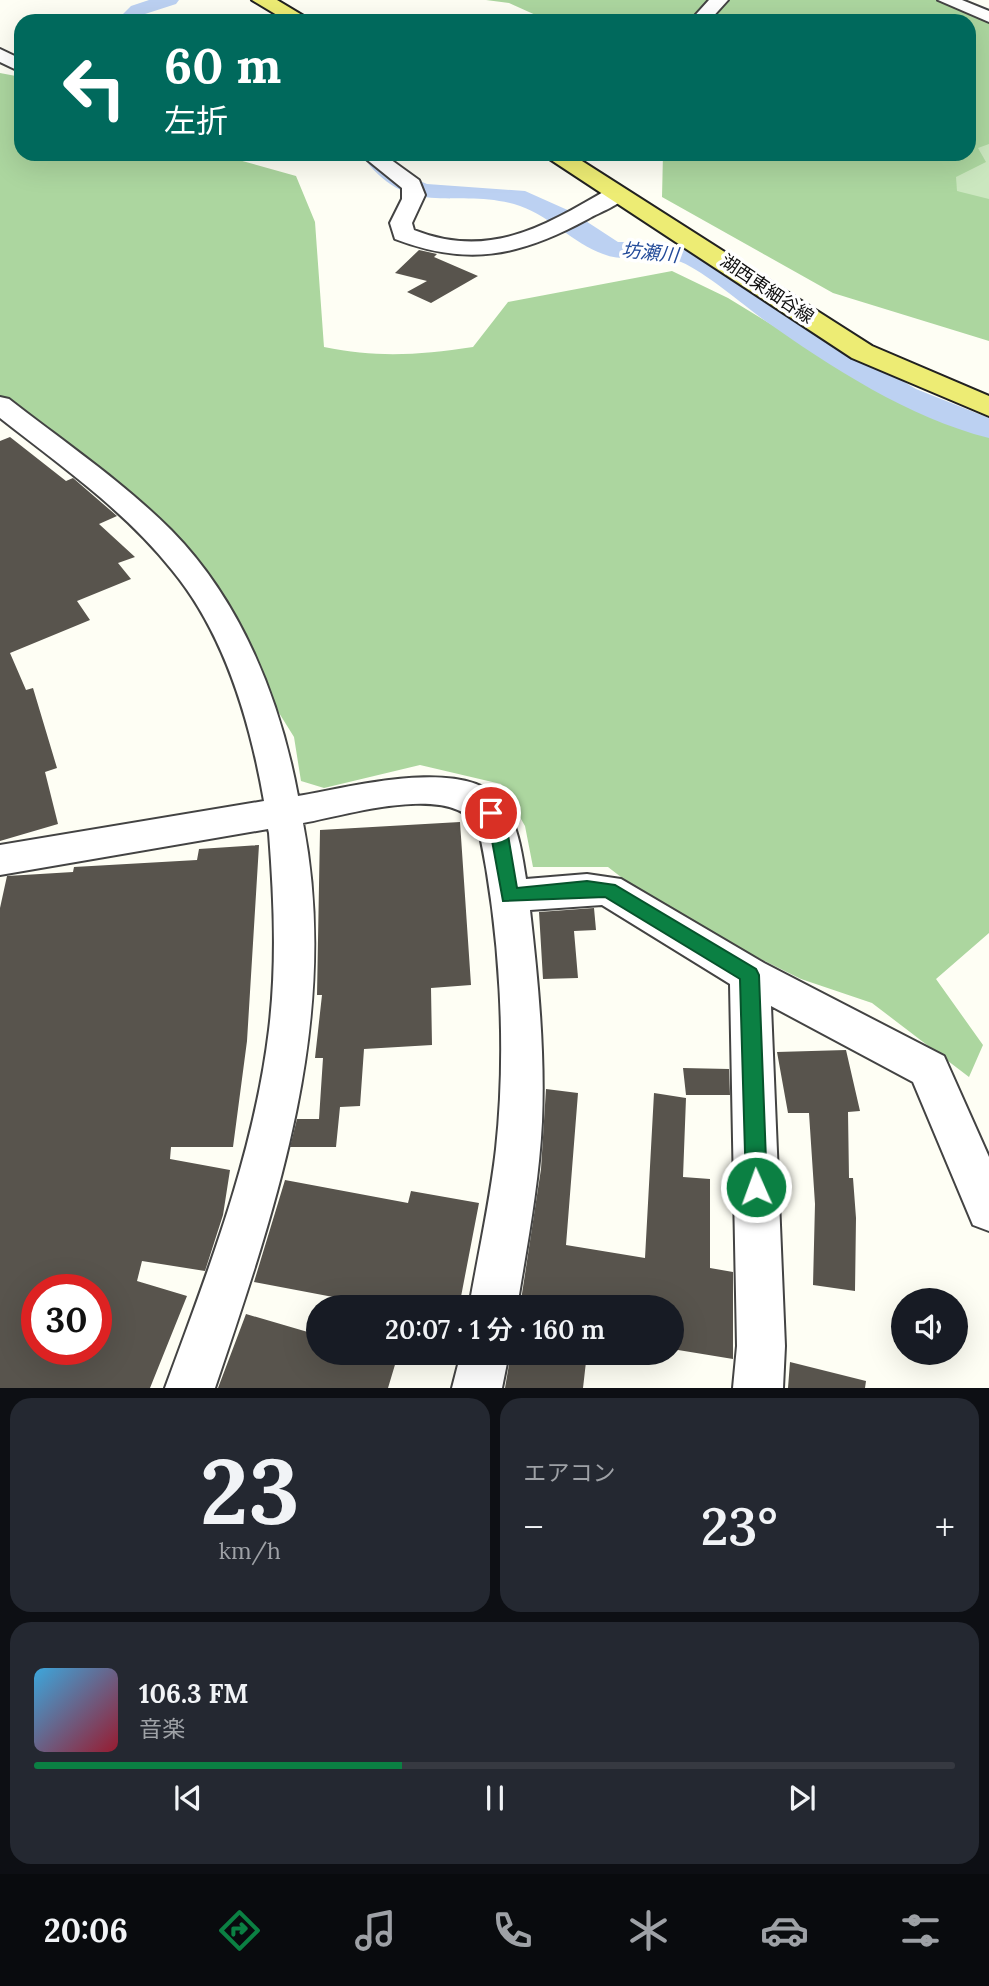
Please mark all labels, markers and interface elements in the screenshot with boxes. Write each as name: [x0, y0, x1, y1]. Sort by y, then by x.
text: 60 m: [164, 34, 281, 96]
icon: left: [49, 42, 140, 133]
text: 左折: [164, 100, 228, 141]
water label: 坊瀬川: [620, 237, 682, 267]
street label: 湖西東細谷線: [716, 249, 818, 328]
pin: [461, 783, 521, 843]
icon: arrive: [472, 794, 510, 832]
position arrow: [719, 1150, 793, 1224]
speed limit sign: 30: [21, 1274, 112, 1365]
map controls: [891, 1288, 968, 1365]
button: sound: [891, 1288, 968, 1365]
text: 20:07 · 1 分 · 160 m: [385, 1313, 605, 1346]
text: 23: [200, 1432, 299, 1549]
text: エアコン: [524, 1458, 616, 1487]
text: 23°: [701, 1493, 778, 1559]
text: −: [524, 1503, 544, 1551]
text: +: [935, 1503, 955, 1551]
text: km/h: [219, 1536, 281, 1565]
text: 106.3 FM: [139, 1677, 249, 1710]
text: 音楽: [139, 1714, 185, 1743]
icon: previous: [169, 1779, 207, 1817]
icon: pause: [476, 1779, 514, 1817]
icon: next: [783, 1779, 821, 1817]
icon: directions: [215, 1906, 264, 1955]
icon: music: [351, 1906, 400, 1955]
icon: phone: [488, 1906, 537, 1955]
icon: climate: [624, 1906, 673, 1955]
icon: car: [760, 1906, 809, 1955]
icon: filters: [896, 1906, 945, 1955]
text: 20:06: [44, 1910, 128, 1951]

